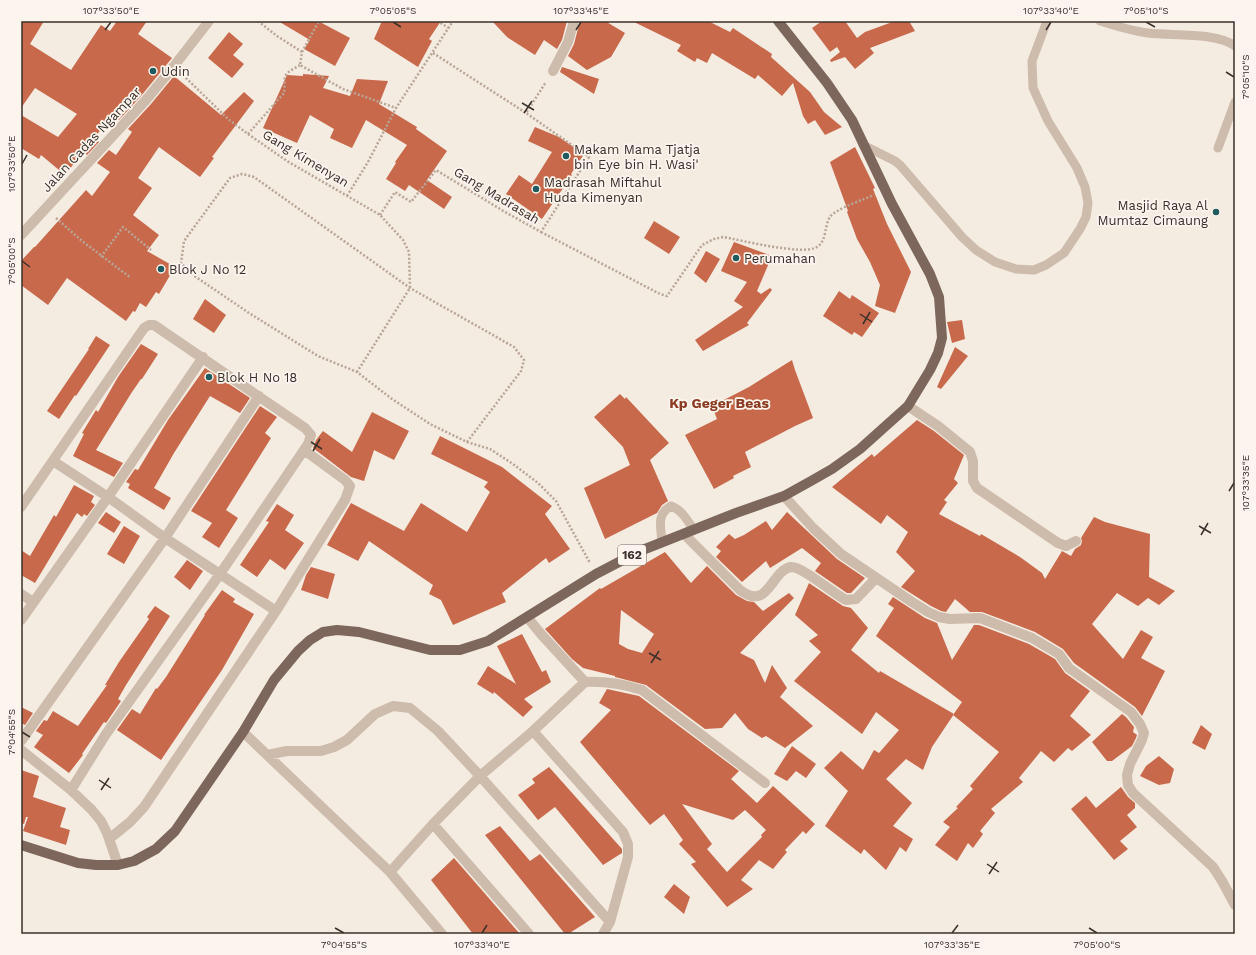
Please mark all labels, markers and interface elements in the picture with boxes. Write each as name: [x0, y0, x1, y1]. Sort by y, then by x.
text: 107°33'50"E: [83, 5, 139, 16]
text: 7°05'05"S: [369, 5, 417, 16]
text: 107°33'45"E: [553, 5, 609, 16]
text: 107°33'40"E: [1023, 5, 1079, 16]
text: 7°05'10"S: [1123, 5, 1169, 16]
text: 7°05'10"S: [1240, 54, 1251, 100]
place label: Udin: [161, 64, 190, 79]
marker: Udin: [148, 66, 158, 76]
street label: Jalan Cadas Ngampar: [39, 84, 144, 195]
street label: Gang Kimenyan: [260, 127, 352, 190]
text: 107°33'50"E: [6, 136, 17, 192]
place label: Makam Mama Tjatja bin Eye bin H. Wasi': [574, 142, 701, 172]
marker: Makam Mama Tjatja bin Eye bin H. Wasi': [561, 151, 571, 161]
street label: Gang Madrasah: [451, 164, 542, 227]
place label: Madrasah Miftahul Huda Kimenyan: [544, 175, 662, 205]
marker: Madrasah Miftahul Huda Kimenyan: [531, 184, 541, 194]
place label: Masjid Raya Al Mumtaz Cimaung: [1097, 198, 1208, 228]
marker: Masjid Raya Al Mumtaz Cimaung: [1211, 207, 1221, 217]
text: 7°05'00"S: [6, 237, 17, 285]
place label: Perumahan: [744, 251, 816, 266]
marker: Perumahan: [731, 253, 741, 263]
place label: Blok J No 12: [169, 262, 246, 277]
marker: Blok J No 12: [156, 264, 166, 274]
place label: Blok H No 18: [217, 370, 297, 385]
marker: Blok H No 18: [204, 372, 214, 382]
district label: Kp Geger Beas: [669, 395, 769, 411]
text: 107°33'35"E: [1240, 455, 1251, 511]
road number: 162: [618, 545, 646, 565]
text: 7°04'55"S: [6, 709, 17, 755]
text: 7°04'55"S: [321, 939, 367, 950]
text: 107°33'40"E: [454, 939, 510, 950]
text: 107°33'35"E: [924, 939, 980, 950]
text: 7°05'00"S: [1073, 939, 1121, 950]

